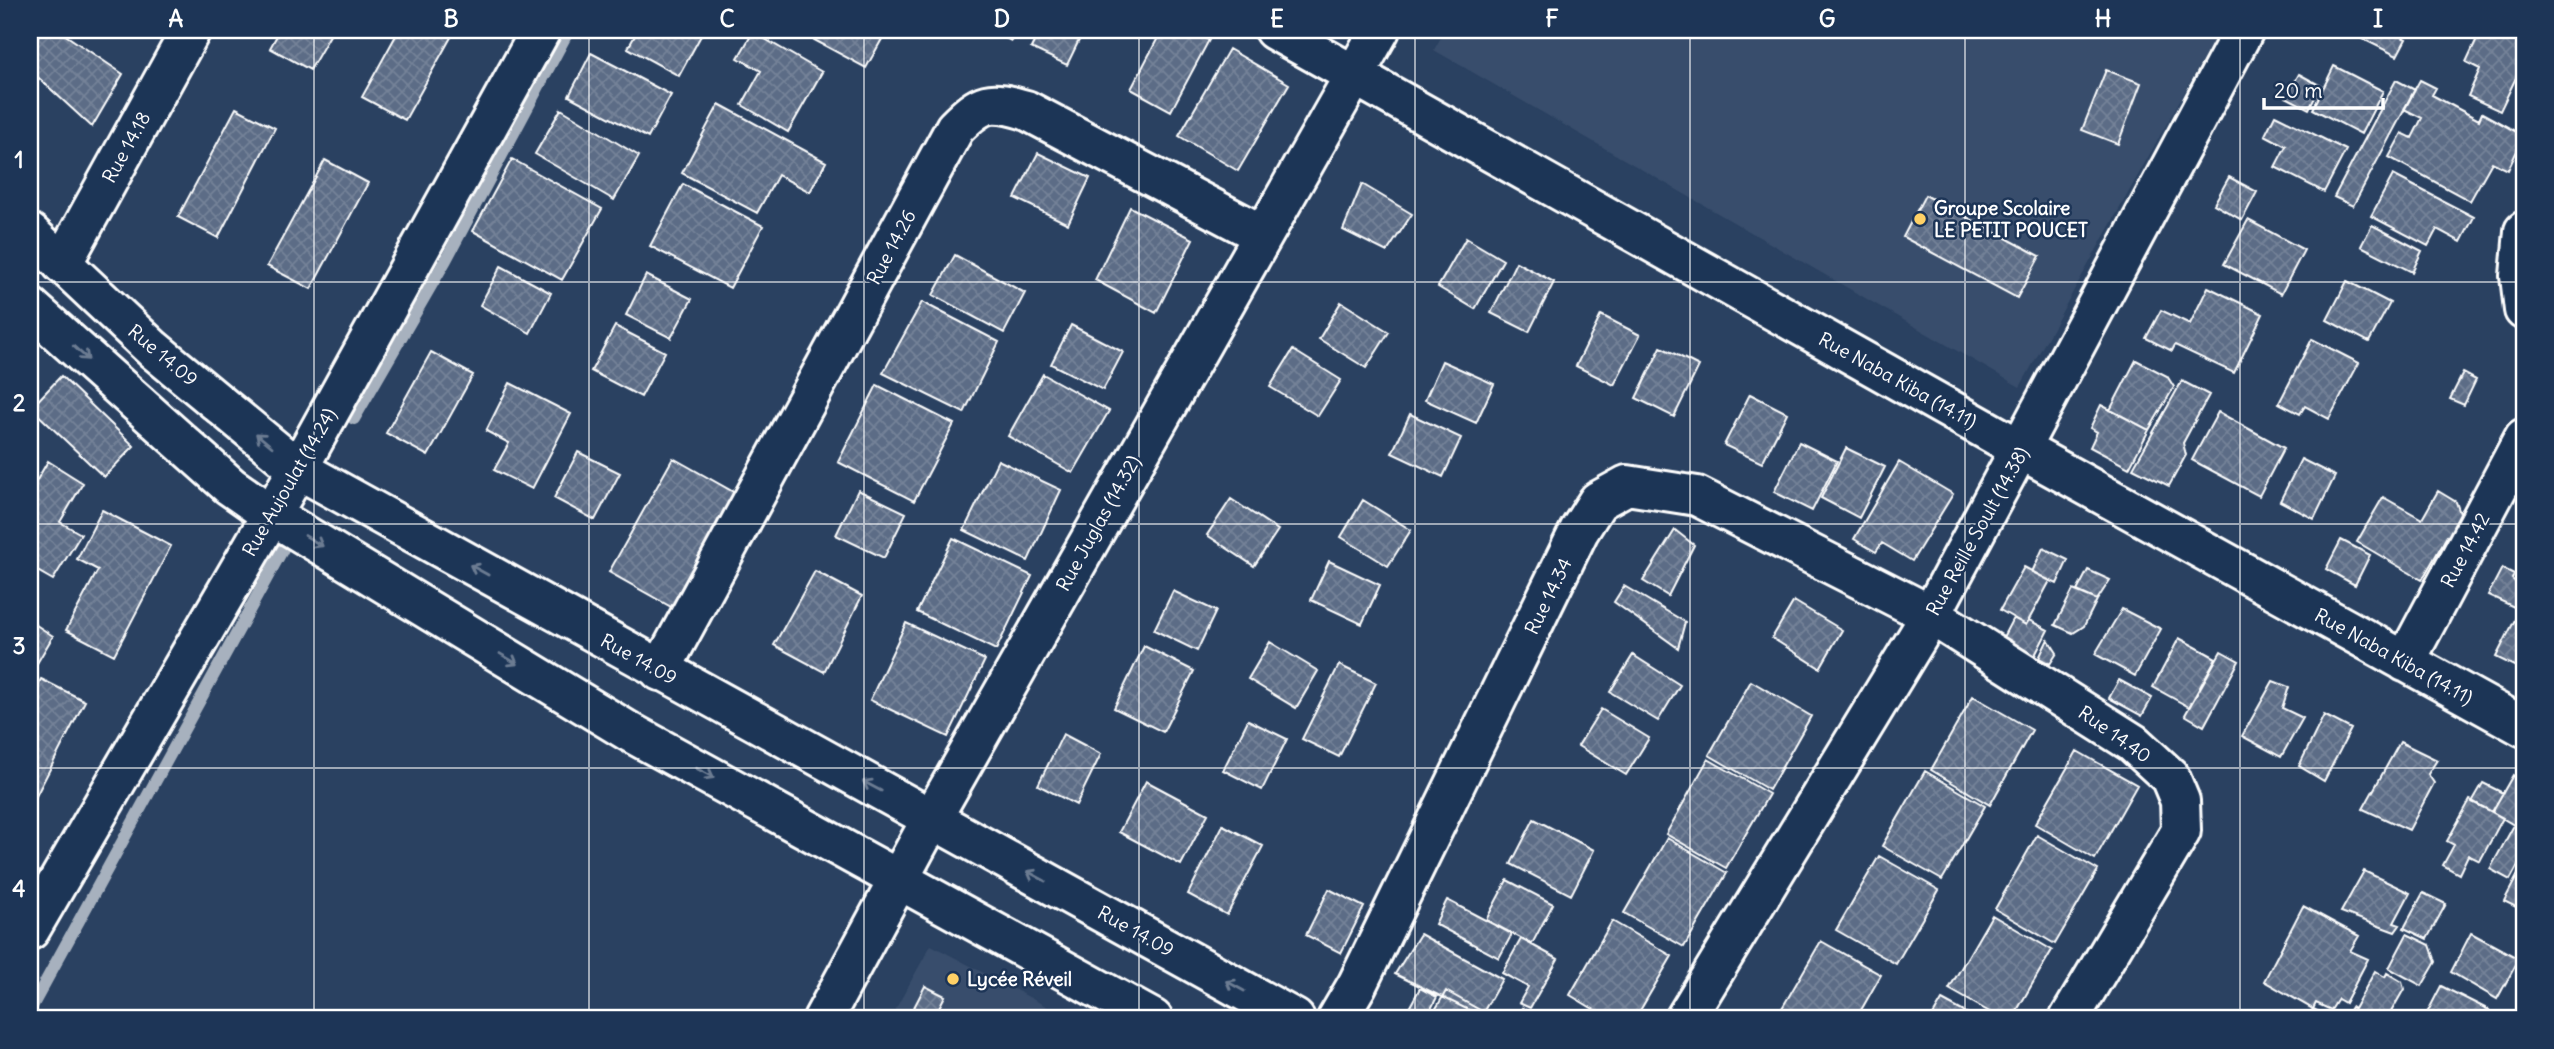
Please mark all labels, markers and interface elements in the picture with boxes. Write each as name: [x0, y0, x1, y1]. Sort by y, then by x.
text: A: [169, 4, 184, 33]
text: B: [443, 4, 459, 33]
text: C: [719, 4, 735, 33]
text: D: [994, 4, 1010, 33]
text: E: [1270, 4, 1284, 33]
text: F: [1545, 4, 1559, 33]
text: G: [1819, 4, 1835, 33]
text: H: [2095, 4, 2111, 33]
text: I: [2373, 4, 2383, 33]
scale bar: [2264, 66, 2382, 110]
text: 20 m: [2274, 77, 2323, 104]
street label: Rue 14.18: [97, 107, 155, 187]
text: 1: [14, 145, 24, 174]
place label: Groupe Scolaire LE PETIT POUCET: [1934, 196, 2088, 242]
street label: Rue 14.26: [861, 205, 921, 289]
marker: Groupe Scolaire LE PETIT POUCET: [1912, 211, 1928, 227]
street label: Rue 14.09: [123, 319, 203, 391]
street label: Rue Naba Kiba (14.11): [1815, 327, 1981, 433]
one-way arrow: [71, 344, 89, 360]
text: 2: [13, 388, 26, 417]
street label: Rue Aujoulat (14.24): [237, 404, 341, 560]
one-way arrow: [256, 432, 274, 448]
street label: Rue Reille Soult (14.38): [1921, 442, 2033, 620]
street label: Rue Juglas (14.32): [1051, 451, 1145, 595]
street label: Rue 14.42: [2435, 509, 2495, 591]
one-way arrow: [304, 534, 324, 548]
street label: Rue 14.34: [1519, 554, 1577, 638]
one-way arrow: [470, 563, 490, 577]
street label: Rue Naba Kiba (14.11): [2311, 603, 2477, 709]
street label: Rue 14.09: [597, 628, 681, 690]
text: 3: [12, 631, 26, 660]
one-way arrow: [498, 652, 518, 666]
street label: Rue 14.40: [2074, 700, 2156, 768]
one-way arrow: [695, 766, 715, 780]
one-way arrow: [862, 778, 883, 792]
one-way arrow: [1026, 869, 1047, 882]
text: 4: [12, 874, 26, 903]
street label: Rue 14.09: [1094, 900, 1178, 962]
place label: Lycée Réveil: [967, 967, 1072, 991]
marker: Lycée Réveil: [945, 971, 961, 987]
one-way arrow: [1225, 979, 1246, 992]

